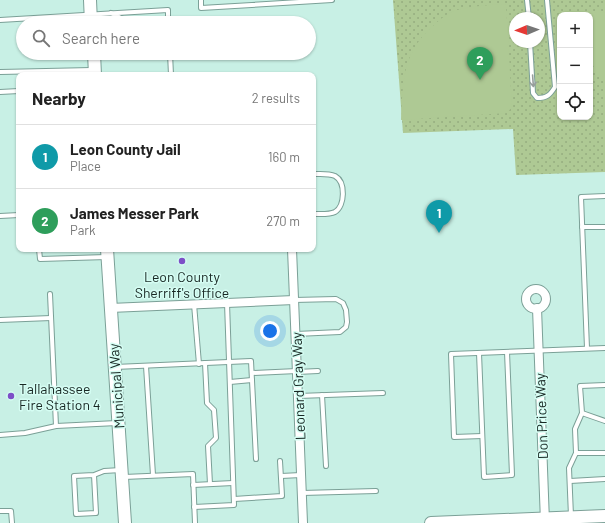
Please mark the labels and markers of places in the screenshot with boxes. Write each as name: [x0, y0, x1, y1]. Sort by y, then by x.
pin: 2: [467, 47, 493, 80]
pin: 1: [426, 200, 452, 233]
marker: Leon County Sherriff's Office: [177, 256, 187, 266]
place label: Leon County Sherriff's Office: [135, 268, 229, 301]
place label: Tallahassee Fire Station 4: [19, 380, 101, 413]
marker: Tallahassee Fire Station 4: [6, 391, 16, 401]

